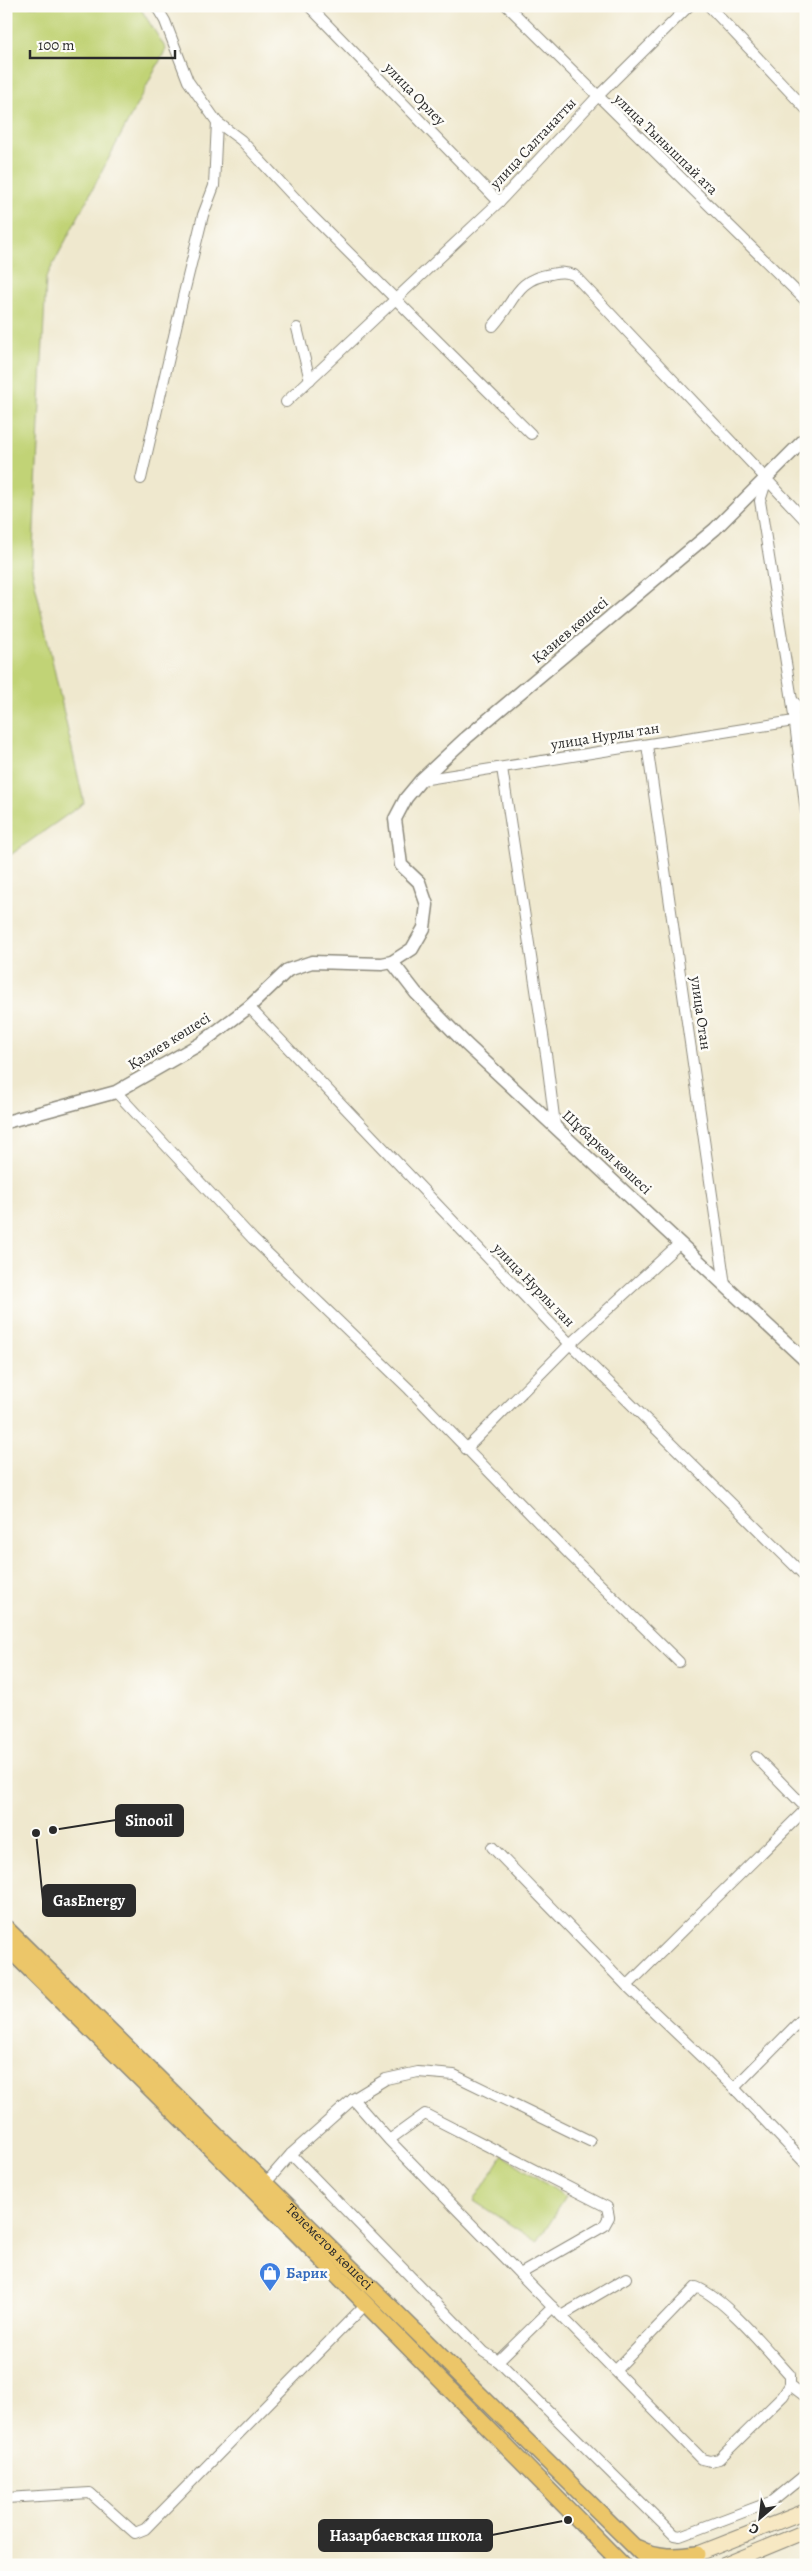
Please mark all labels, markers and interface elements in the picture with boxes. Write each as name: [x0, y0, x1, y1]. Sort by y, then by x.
scale bar: [30, 28, 175, 60]
text: 100 m: [38, 35, 75, 55]
street label: улица Орлеу: [379, 57, 450, 130]
street label: улица Тынышпай ата: [609, 88, 723, 199]
street label: улица Салтанатты: [485, 93, 580, 194]
street label: Қазиев көшесі: [528, 592, 612, 668]
street label: улица Нурлы тан: [548, 718, 661, 755]
street label: улица Отан: [686, 974, 716, 1051]
street label: Қазиев көшесі: [124, 1008, 214, 1074]
street label: Шұбаркөл көшесі: [558, 1105, 656, 1199]
street label: улица Нурлы тан: [488, 1238, 579, 1332]
callout: Sinooil: [116, 1805, 183, 1836]
text: Sinooil: [125, 1810, 174, 1832]
callout: GasEnergy: [43, 1885, 135, 1916]
text: GasEnergy: [53, 1890, 126, 1912]
street label: Төлеметов көшесі: [281, 2199, 378, 2294]
shop icon: Барик: [258, 2261, 282, 2292]
place label: Барик: [286, 2263, 328, 2283]
north arrow: [734, 2494, 784, 2544]
text: С: [746, 2518, 762, 2539]
callout: Назарбаевская школа: [319, 2520, 492, 2551]
text: Назарбаевская школа: [330, 2525, 483, 2547]

